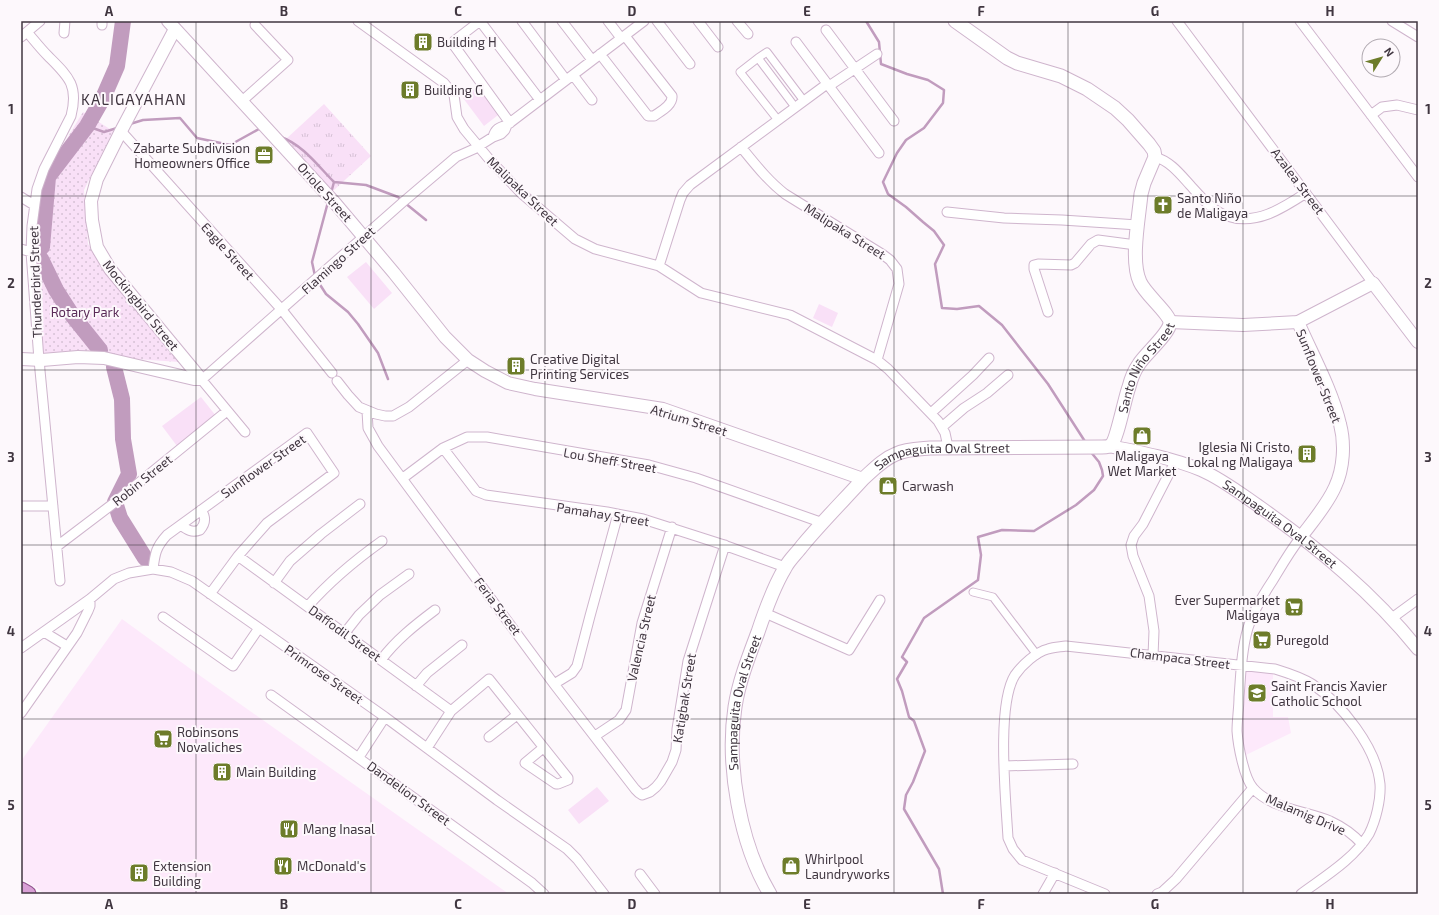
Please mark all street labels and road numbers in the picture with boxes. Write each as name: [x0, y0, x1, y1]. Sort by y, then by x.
street label: Azalea Street: [1268, 145, 1328, 217]
street label: Malipaka Street: [484, 153, 562, 229]
street label: Oriole Street: [294, 159, 356, 225]
street label: Malipaka Street: [801, 200, 889, 262]
street label: Eagle Street: [198, 219, 258, 283]
street label: Flamingo Street: [298, 223, 378, 297]
street label: Thunderbird Street: [25, 226, 45, 338]
street label: Mockingbird Street: [100, 256, 182, 354]
street label: Santo Niño Street: [1114, 320, 1178, 415]
street label: Sunflower Street: [1293, 327, 1345, 425]
street label: Atrium Street: [649, 401, 729, 439]
street label: Sunflower Street: [217, 431, 309, 501]
street label: Sampaguita Oval Street: [871, 440, 1010, 473]
street label: Lou Sheff Street: [562, 444, 658, 476]
street label: Robin Street: [109, 451, 175, 509]
street label: Sampaguita Oval Street: [1220, 476, 1341, 571]
street label: Pamahay Street: [556, 499, 651, 529]
street label: Feria Street: [471, 574, 525, 638]
street label: Valencia Street: [623, 593, 659, 683]
street label: Daffodil Street: [306, 601, 384, 665]
street label: Sampaguita Oval Street: [724, 633, 764, 771]
street label: Primrose Street: [282, 641, 367, 707]
street label: Champaca Street: [1129, 644, 1231, 672]
street label: Katigbak Street: [669, 652, 699, 744]
street label: Dandelion Street: [364, 757, 454, 829]
street label: Malamig Drive: [1264, 790, 1348, 838]

